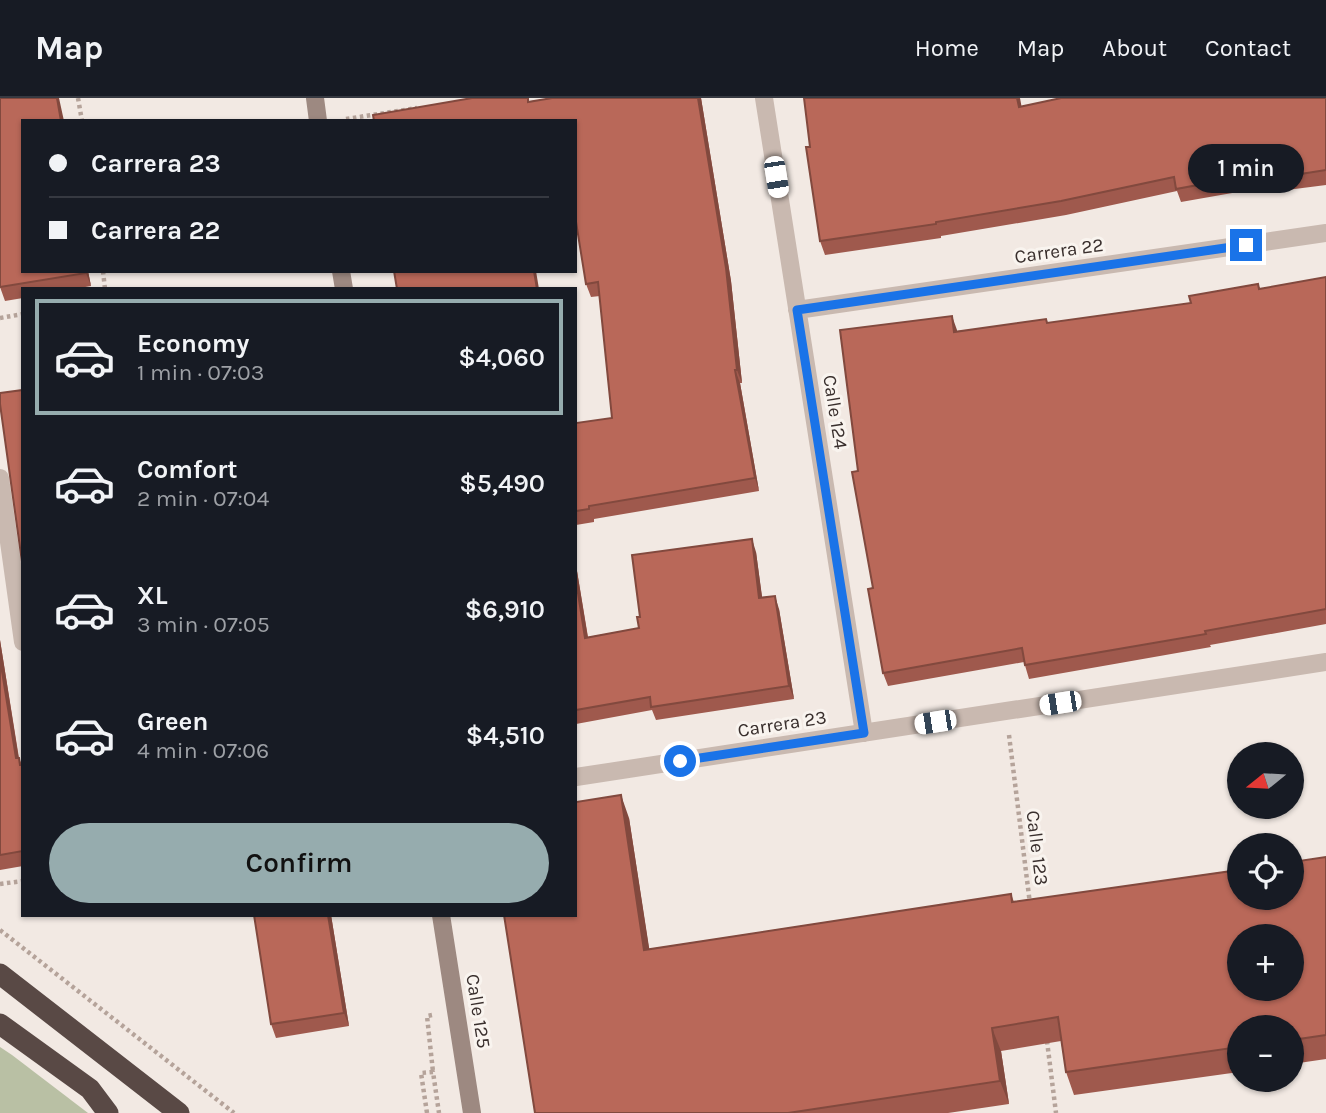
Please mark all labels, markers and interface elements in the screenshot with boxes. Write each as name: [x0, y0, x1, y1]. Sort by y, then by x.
text: Map: [35, 29, 103, 67]
text: Home: [915, 34, 979, 62]
text: Map: [1017, 34, 1064, 62]
text: About: [1102, 34, 1167, 62]
text: Contact: [1205, 34, 1291, 62]
callout: 1 min: [1188, 144, 1304, 192]
text: Carrera 23: [91, 148, 221, 179]
car: [763, 155, 790, 199]
text: 1 min: [1217, 155, 1275, 182]
text: Carrera 22: [91, 215, 220, 246]
route end: [1230, 229, 1262, 261]
street label: Carrera 22: [1013, 234, 1105, 268]
icon: car: [53, 326, 116, 389]
text: Economy: [137, 328, 249, 359]
text: $4,060: [458, 342, 545, 373]
text: 1 min · 07:03: [137, 359, 264, 386]
street label: Calle 124: [818, 373, 852, 451]
icon: car: [53, 452, 116, 515]
text: Comfort: [137, 454, 238, 485]
text: $5,490: [459, 468, 545, 499]
text: 2 min · 07:04: [137, 485, 269, 512]
icon: car: [53, 578, 116, 641]
text: XL: [137, 580, 168, 611]
text: $6,910: [465, 594, 545, 625]
text: 3 min · 07:05: [137, 611, 270, 638]
car: [1038, 689, 1083, 717]
icon: car: [53, 704, 116, 767]
text: Green: [137, 706, 209, 737]
street label: Carrera 23: [736, 706, 828, 742]
car: [913, 708, 958, 736]
text: $4,510: [466, 720, 545, 751]
text: 4 min · 07:06: [137, 737, 269, 764]
north arrow: [1227, 742, 1304, 819]
map controls: [1227, 742, 1304, 1092]
route start: [664, 745, 696, 777]
street label: Calle 123: [1021, 809, 1053, 887]
button: Confirm: [49, 823, 549, 903]
button: locate: [1227, 833, 1304, 910]
button: +: [1227, 924, 1304, 1001]
street label: Calle 125: [461, 972, 495, 1050]
button: −: [1227, 1015, 1304, 1092]

